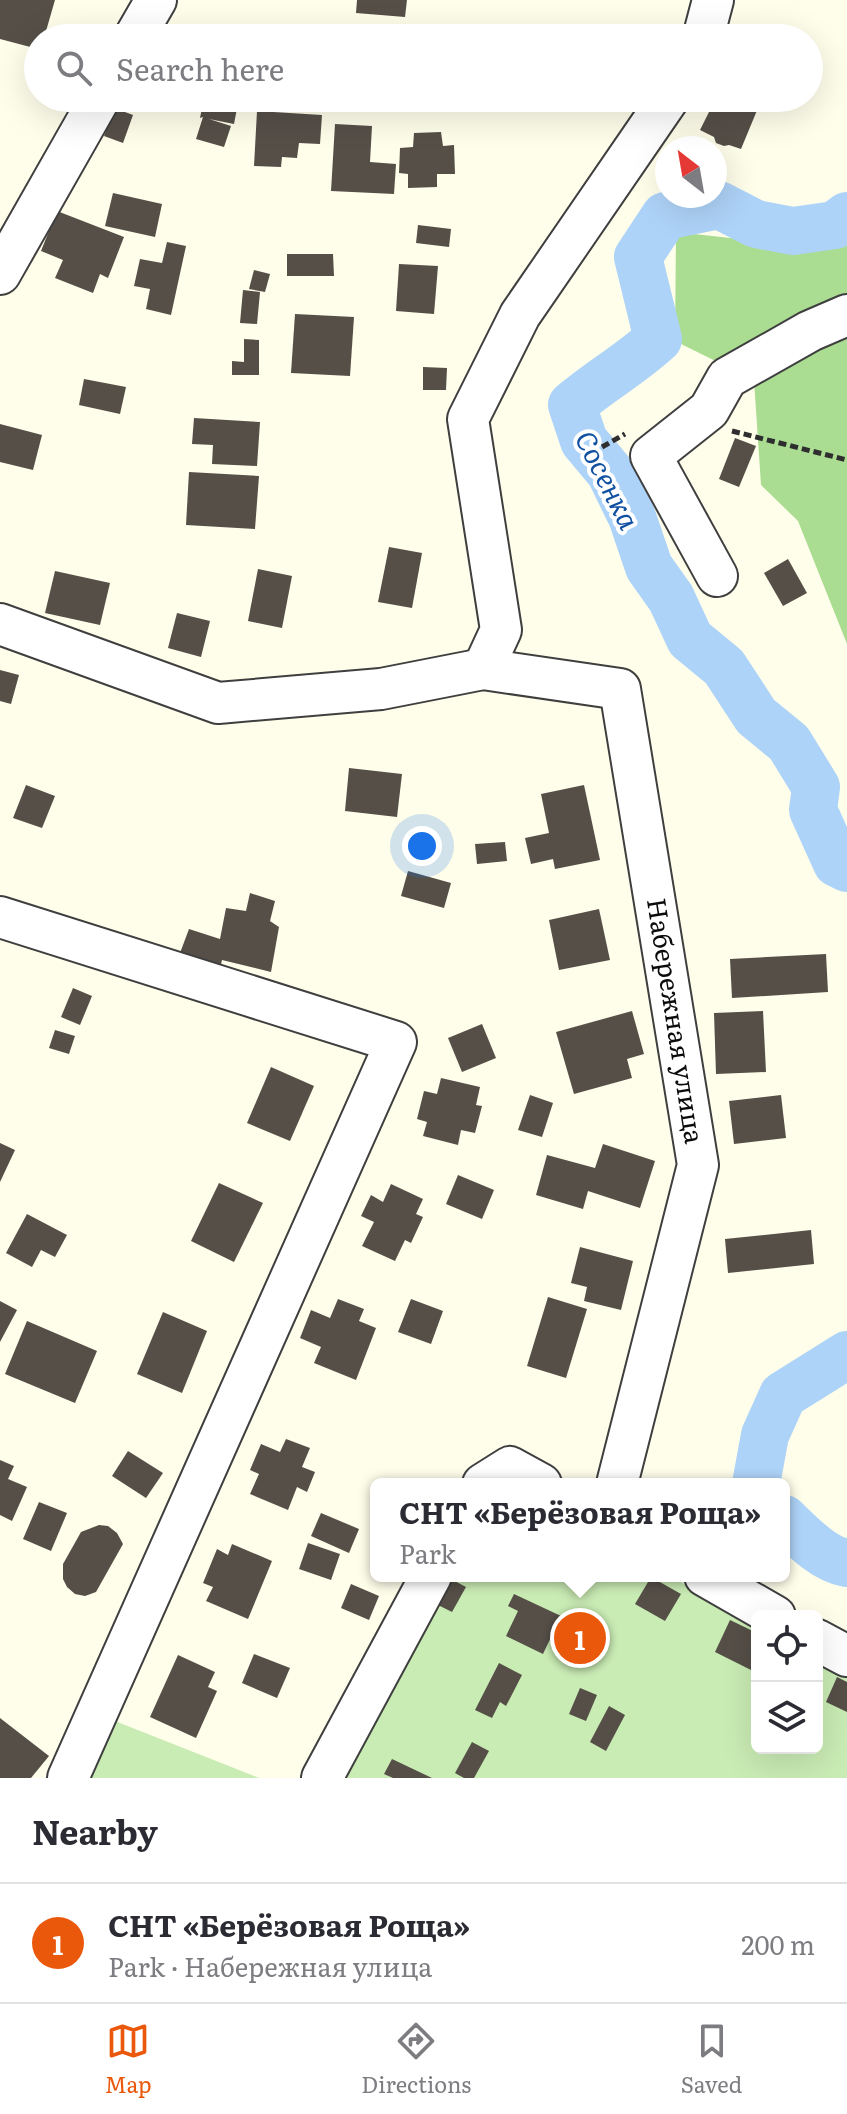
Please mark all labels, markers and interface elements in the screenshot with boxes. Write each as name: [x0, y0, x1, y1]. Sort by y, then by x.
search box: [24, 24, 823, 112]
icon: search: [52, 46, 96, 90]
text: Search here: [116, 46, 284, 90]
north arrow: [655, 136, 727, 208]
water label: Сосенка: [566, 422, 651, 536]
your location: [402, 826, 442, 866]
street label: Набережная улица: [639, 895, 716, 1146]
popup: [370, 1478, 790, 1582]
text: СНТ «Берёзовая Роща»: [399, 1489, 761, 1533]
text: Park: [399, 1533, 456, 1572]
pin: 1: [554, 1608, 606, 1668]
map controls: [751, 1610, 823, 1754]
button: locate: [751, 1610, 823, 1682]
button: layers: [751, 1682, 823, 1754]
text: Nearby: [32, 1805, 158, 1855]
text: СНТ «Берёзовая Роща»: [108, 1902, 470, 1946]
text: 1: [53, 1924, 63, 1963]
text: 200 m: [741, 1924, 815, 1963]
text: Park · Набережная улица: [108, 1946, 432, 1985]
tab: Map: [105, 2019, 152, 2100]
tab: Directions: [361, 2019, 471, 2100]
tab: Saved: [681, 2019, 742, 2100]

